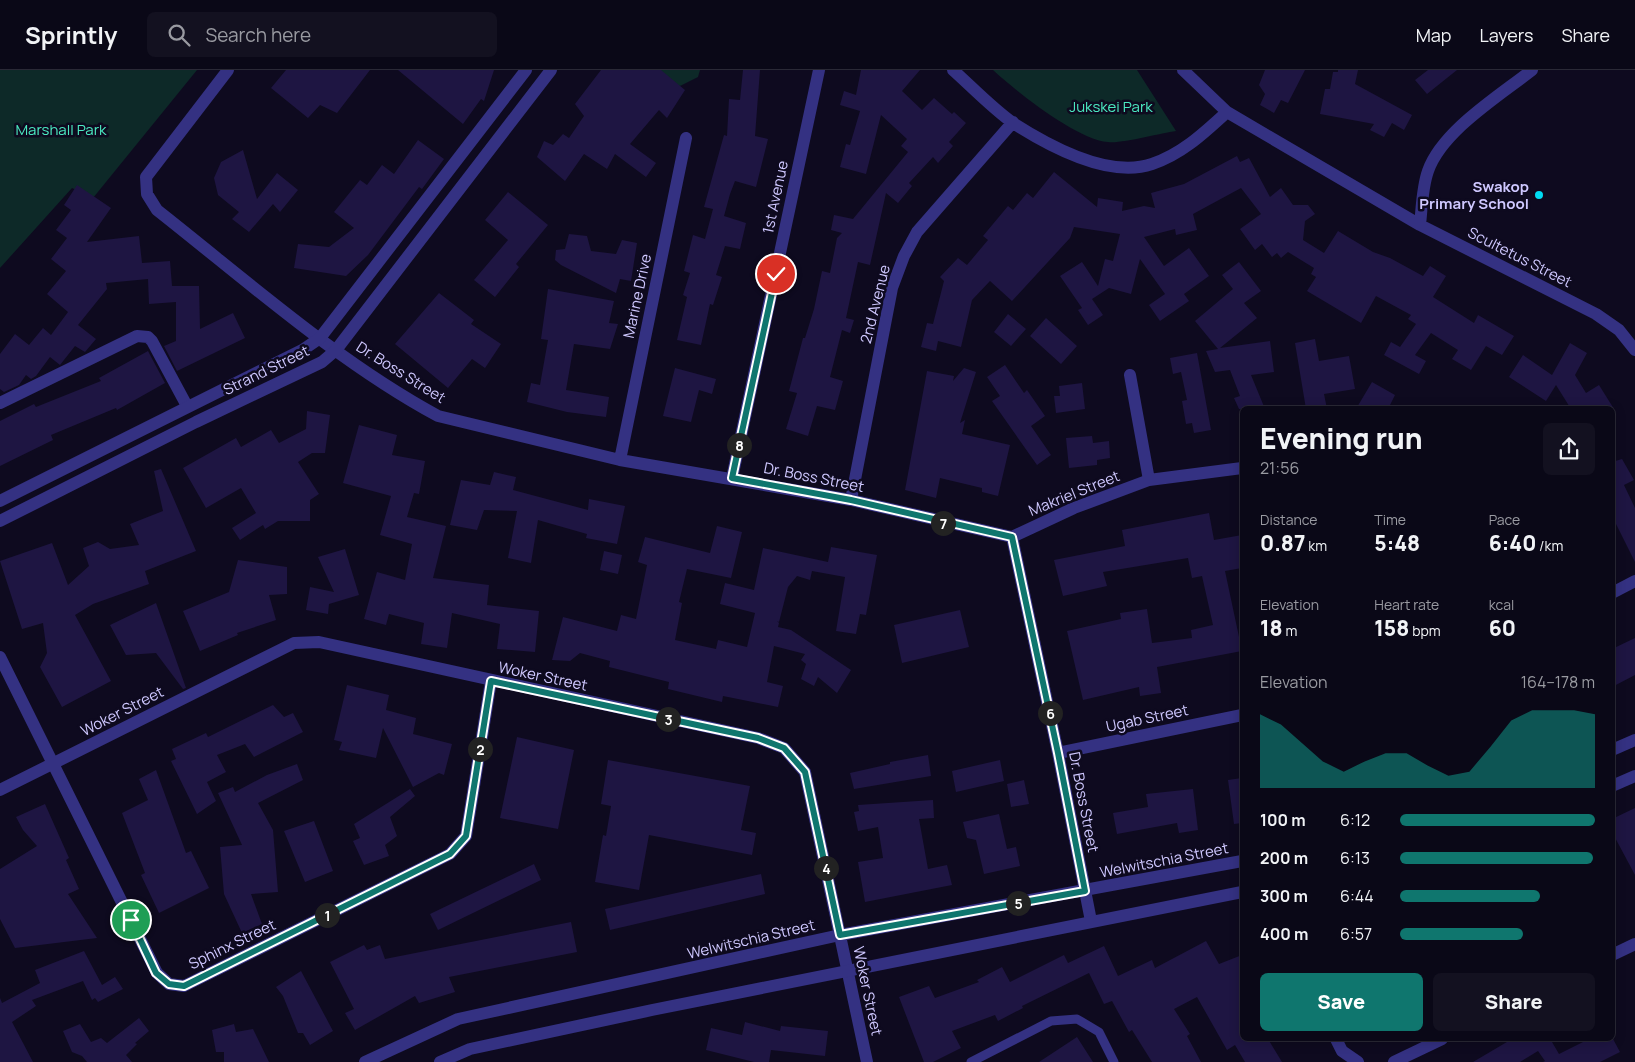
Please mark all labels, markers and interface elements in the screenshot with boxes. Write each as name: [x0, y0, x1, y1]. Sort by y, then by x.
search box: [147, 12, 497, 57]
text: Sprintly: [25, 18, 117, 51]
icon: search: [165, 21, 193, 49]
text: Search here: [205, 22, 311, 48]
text: Map: [1416, 23, 1451, 47]
text: Layers: [1479, 23, 1533, 47]
text: Share: [1561, 23, 1610, 47]
park label: Jukskei Park: [1069, 96, 1153, 117]
park label: Marshall Park: [15, 119, 107, 140]
street label: 1st Avenue: [757, 158, 793, 235]
place label: Swakop Primary School: [1419, 176, 1529, 214]
marker: Swakop Primary School: [1533, 189, 1545, 201]
street label: Scultetus Street: [1464, 222, 1576, 292]
street label: Marine Drive: [618, 252, 656, 340]
pin: [755, 253, 797, 295]
icon: check: [762, 260, 790, 288]
street label: 2nd Avenue: [855, 262, 895, 346]
street label: Dr. Boss Street: [352, 336, 450, 408]
street label: Strand Street: [219, 340, 313, 400]
text: Evening run: [1260, 419, 1423, 457]
button: share: [1543, 423, 1595, 475]
pin: 8: [726, 432, 752, 458]
text: 8: [735, 436, 744, 455]
street label: Dr. Boss Street: [762, 457, 866, 497]
text: 21:56: [1260, 457, 1299, 479]
street label: Makriel Street: [1025, 465, 1123, 521]
pin: 7: [930, 510, 956, 536]
text: Distance: [1260, 510, 1317, 529]
text: Time: [1374, 510, 1406, 529]
text: Pace: [1489, 510, 1520, 529]
text: 7: [940, 514, 947, 533]
text: 0.87: [1260, 529, 1305, 557]
text: 5:48: [1374, 529, 1420, 557]
text: 6:40: [1489, 529, 1536, 557]
text: km: [1305, 536, 1327, 555]
text: /km: [1536, 536, 1563, 555]
text: Elevation: [1260, 595, 1319, 614]
text: Heart rate: [1374, 595, 1439, 614]
text: kcal: [1489, 595, 1514, 614]
text: 18: [1260, 614, 1283, 642]
text: 158: [1374, 614, 1409, 642]
text: 60: [1489, 614, 1516, 642]
text: m: [1283, 621, 1297, 640]
text: bpm: [1409, 621, 1441, 640]
street label: Woker Street: [497, 656, 589, 696]
text: Elevation: [1260, 671, 1328, 693]
text: 164–178 m: [1521, 671, 1595, 693]
street label: Woker Street: [77, 681, 167, 741]
street label: Ugab Street: [1104, 699, 1190, 737]
pin: 6: [1038, 700, 1062, 726]
text: 6: [1046, 704, 1055, 723]
pin: 3: [656, 706, 680, 732]
text: 3: [664, 710, 673, 729]
pin: 2: [468, 736, 492, 762]
text: 2: [476, 740, 485, 759]
street label: Dr. Boss Street: [1064, 750, 1104, 854]
text: 100 m: [1260, 809, 1306, 831]
text: 6:12: [1340, 809, 1370, 831]
street label: Welwitschia Street: [1098, 837, 1230, 883]
text: 200 m: [1260, 847, 1308, 869]
text: 6:13: [1340, 847, 1370, 869]
pin: 4: [814, 856, 838, 880]
text: 4: [822, 859, 831, 878]
text: 300 m: [1260, 885, 1308, 907]
text: 6:44: [1340, 885, 1374, 907]
pin: 5: [1006, 890, 1030, 916]
text: 5: [1014, 894, 1023, 913]
pin: [110, 899, 152, 941]
pin: 1: [314, 902, 340, 928]
icon: arrive: [117, 906, 145, 934]
text: 1: [324, 906, 331, 925]
street label: Sphinx Street: [185, 914, 279, 974]
street label: Welwitschia Street: [685, 914, 817, 964]
text: 400 m: [1260, 923, 1308, 945]
text: 6:57: [1340, 923, 1372, 945]
street label: Woker Street: [848, 945, 888, 1037]
button: Save: [1260, 973, 1423, 1031]
button: Share: [1433, 973, 1595, 1031]

